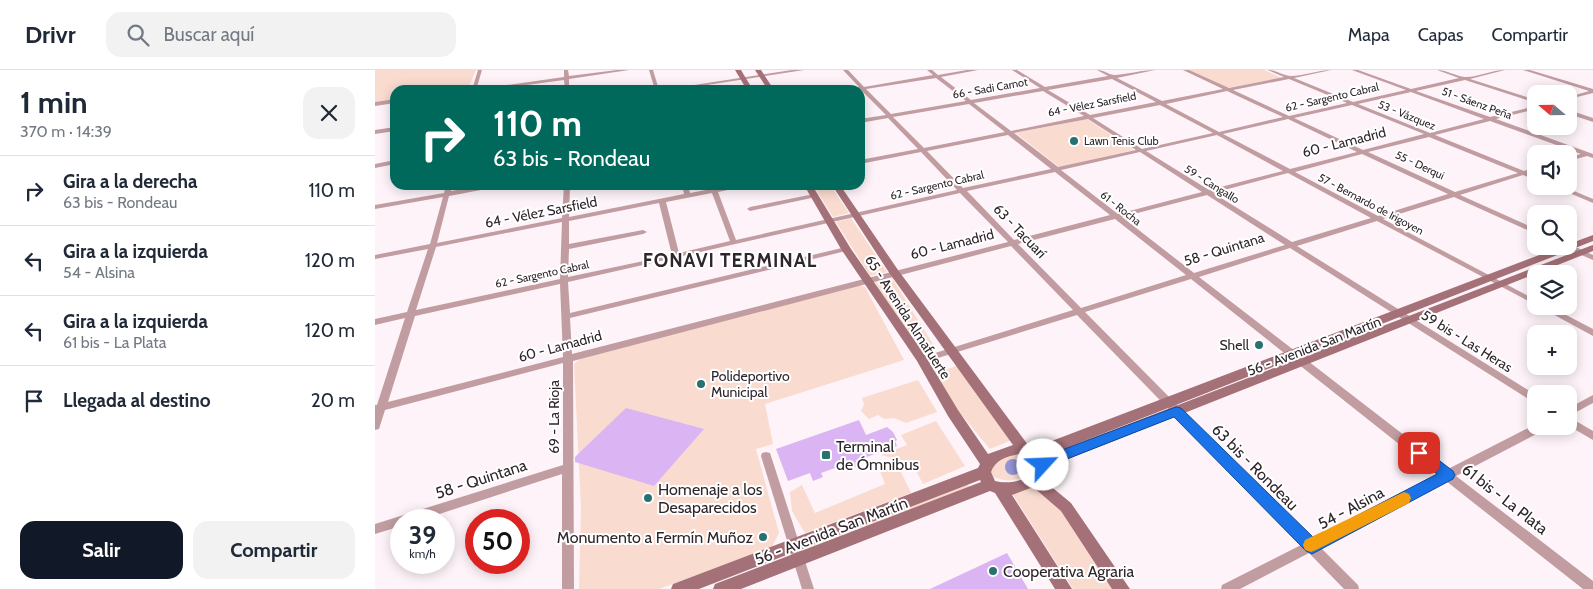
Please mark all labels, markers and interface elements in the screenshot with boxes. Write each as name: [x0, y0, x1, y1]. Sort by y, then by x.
search box: [106, 12, 456, 57]
text: Drivr: [25, 20, 76, 49]
icon: search: [124, 21, 152, 49]
text: Buscar aquí: [164, 23, 254, 46]
text: Mapa: [1348, 24, 1390, 46]
text: Capas: [1418, 24, 1464, 46]
text: Compartir: [1492, 24, 1568, 46]
street label: 66 - Sadi Carnot: [951, 74, 1029, 102]
street label: 62 - Sargento Cabral: [1284, 79, 1381, 115]
text: 1 min: [20, 84, 88, 121]
street label: 51 - Sáenz Peña: [1440, 84, 1515, 122]
north arrow: [1527, 85, 1577, 135]
map controls: [1527, 85, 1577, 435]
button: close: [303, 87, 355, 139]
street label: 64 - Vélez Sarsfield: [1047, 89, 1137, 119]
street label: 53 - Vázquez: [1376, 97, 1438, 133]
text: 110 m: [493, 102, 582, 145]
icon: right: [410, 105, 475, 170]
text: 370 m · 14:39: [20, 122, 112, 141]
street label: 60 - Lamadrid: [1300, 123, 1388, 161]
place label: Lawn Tenis Club: [1084, 134, 1159, 148]
marker: Lawn Tenis Club: [1068, 135, 1080, 147]
text: 63 bis - Rondeau: [493, 145, 650, 172]
button: sound: [1527, 145, 1577, 195]
street label: 55 - Derqui: [1393, 148, 1447, 182]
street label: 59 - Cangallo: [1182, 162, 1242, 206]
street label: 62 - Sargento Cabral: [889, 167, 986, 203]
text: Gira a la derecha: [63, 170, 198, 193]
street label: 57 - Bernardo de Irigoyen: [1316, 170, 1426, 238]
icon: right: [20, 177, 48, 205]
text: 110 m: [308, 179, 355, 202]
street label: 61 - Rocha: [1098, 188, 1145, 229]
street label: 64 - Vélez Sarsfield: [483, 192, 599, 232]
text: 63 bis - Rondeau: [63, 193, 177, 212]
street label: 63 - Tacuarí: [990, 200, 1050, 262]
button: search: [1527, 205, 1577, 255]
street label: 60 - Lamadrid: [908, 225, 996, 263]
street label: 58 - Quintana: [1182, 228, 1267, 270]
text: Gira a la izquierda: [63, 240, 208, 263]
icon: left: [20, 247, 48, 275]
text: 120 m: [305, 249, 355, 272]
district label: FONAVI TERMINAL: [643, 249, 817, 272]
street label: 65 - Avenida Almafuerte: [861, 252, 955, 382]
street label: 62 - Sargento Cabral: [494, 257, 591, 291]
text: 54 - Alsina: [63, 263, 135, 282]
button: layers: [1527, 265, 1577, 315]
street label: 59 bis - Las Heras: [1418, 306, 1516, 376]
text: Gira a la izquierda: [63, 310, 208, 333]
street label: 56 - Avenida San Martín: [1244, 312, 1384, 380]
icon: left: [20, 317, 48, 345]
text: 120 m: [305, 319, 355, 342]
button: +: [1527, 325, 1577, 375]
street label: 60 - Lamadrid: [516, 326, 604, 366]
text: 61 bis - La Plata: [63, 333, 166, 352]
place label: Shell: [1220, 336, 1250, 354]
marker: Shell: [1253, 339, 1265, 351]
place label: Polideportivo Municipal: [711, 367, 790, 401]
marker: Polideportivo Municipal: [695, 378, 707, 390]
street label: 69 - La Rioja: [545, 380, 563, 454]
button: −: [1527, 385, 1577, 435]
icon: arrive: [20, 387, 48, 415]
text: Llegada al destino: [63, 389, 210, 412]
text: 20 m: [311, 389, 355, 412]
street label: 63 bis - Rondeau: [1208, 420, 1302, 514]
pin: [1398, 432, 1440, 474]
place label: Terminal de Ómnibus: [836, 437, 920, 474]
position arrow: [1016, 438, 1068, 490]
icon: arrive: [1405, 439, 1433, 467]
marker: Terminal de Ómnibus: [820, 449, 832, 461]
street label: 58 - Quintana: [433, 455, 529, 503]
street label: 61 bis - La Plata: [1458, 460, 1552, 539]
place label: Homenaje a los Desaparecidos: [658, 480, 763, 517]
street label: 54 - Alsina: [1315, 483, 1388, 533]
marker: Homenaje a los Desaparecidos: [642, 492, 654, 504]
street label: 56 - Avenida San Martín: [752, 493, 910, 569]
speed limit sign: 50: [465, 509, 530, 574]
text: 39: [409, 520, 436, 550]
button: Salir: [20, 521, 183, 579]
button: Compartir: [193, 521, 355, 579]
place label: Monumento a Fermín Muñoz: [557, 528, 753, 547]
marker: Monumento a Fermín Muñoz: [757, 531, 769, 543]
text: km/h: [409, 546, 436, 561]
place label: Cooperativa Agraria: [1003, 562, 1134, 581]
marker: Cooperativa Agraria: [987, 565, 999, 577]

